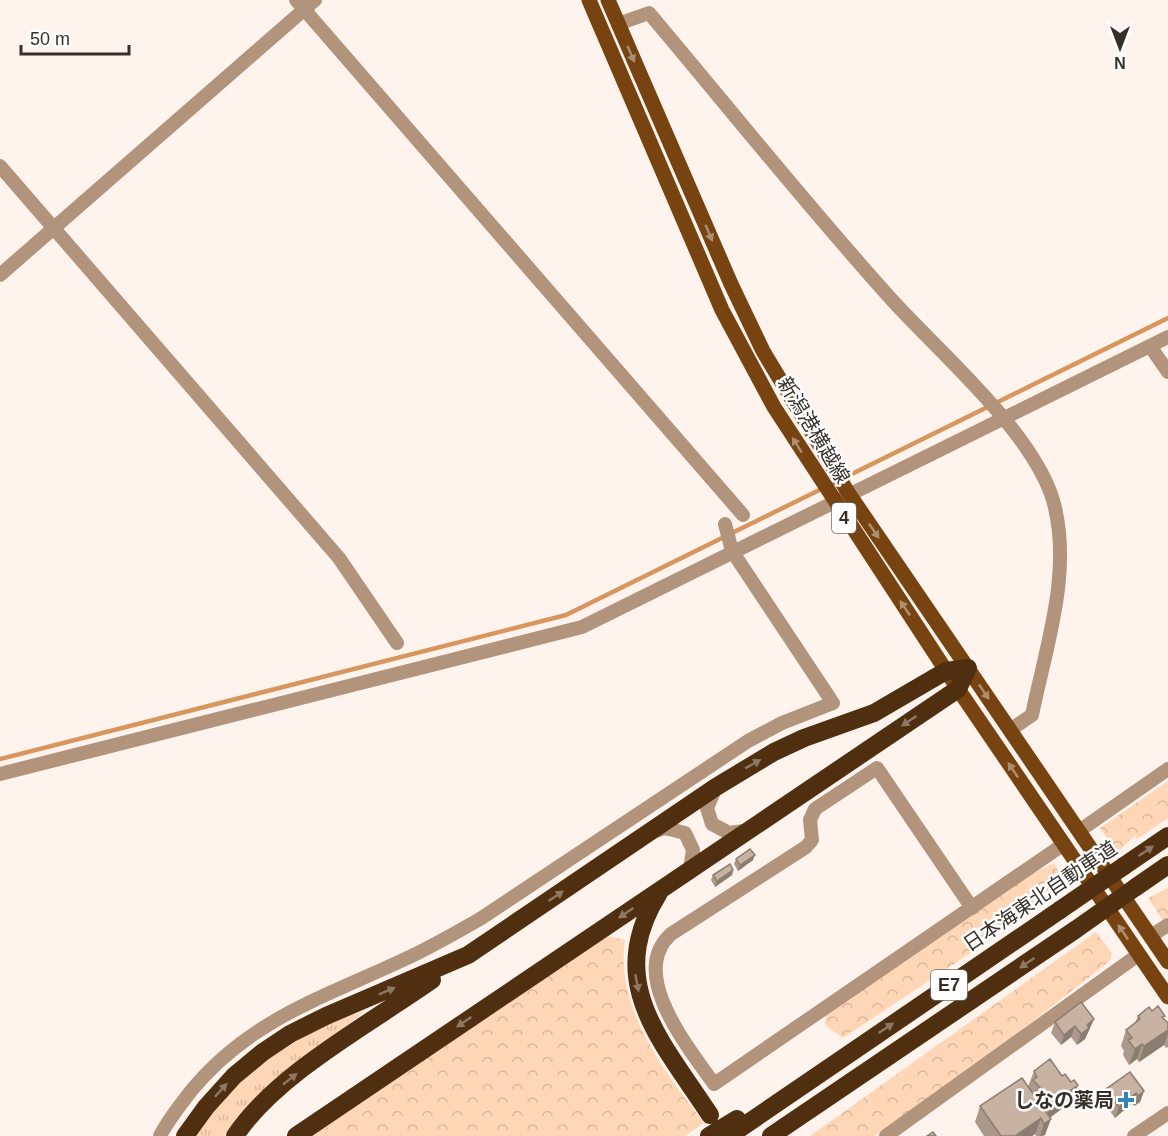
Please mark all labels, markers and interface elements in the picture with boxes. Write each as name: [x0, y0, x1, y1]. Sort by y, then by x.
scale bar: [21, 18, 129, 56]
north arrow: [1090, 18, 1150, 78]
text: 50 m: [30, 29, 70, 49]
one-way arrow: [626, 45, 636, 63]
text: N: [1114, 54, 1126, 71]
one-way arrow: [704, 224, 713, 241]
street label: 新潟港横越線: [774, 373, 854, 487]
one-way arrow: [792, 437, 803, 454]
road number: 4: [832, 503, 856, 533]
one-way arrow: [868, 523, 880, 539]
one-way arrow: [899, 600, 910, 617]
one-way arrow: [979, 684, 990, 700]
one-way arrow: [901, 715, 917, 726]
one-way arrow: [744, 759, 761, 769]
one-way arrow: [1008, 762, 1019, 778]
street label: 日本海東北自動車道: [959, 837, 1121, 955]
one-way arrow: [1138, 846, 1154, 857]
one-way arrow: [548, 890, 564, 901]
one-way arrow: [617, 907, 634, 918]
one-way arrow: [1117, 923, 1128, 940]
one-way arrow: [1019, 957, 1035, 969]
road number: E7: [931, 970, 967, 1000]
one-way arrow: [633, 974, 642, 993]
one-way arrow: [378, 986, 396, 996]
one-way arrow: [456, 1016, 472, 1027]
one-way arrow: [878, 1023, 894, 1034]
one-way arrow: [282, 1073, 297, 1085]
one-way arrow: [214, 1083, 227, 1098]
place label: しなの薬局: [1014, 1089, 1114, 1111]
marker: しなの薬局: [1119, 1093, 1133, 1107]

